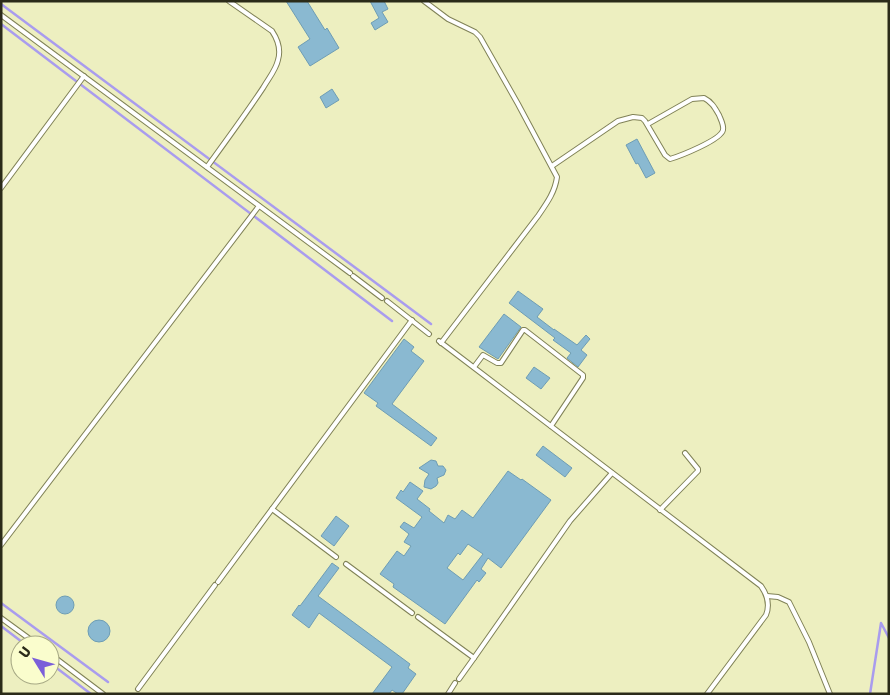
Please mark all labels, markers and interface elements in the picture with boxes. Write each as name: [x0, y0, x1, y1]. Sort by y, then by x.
north arrow: [10, 635, 60, 685]
text: U: [14, 642, 36, 662]

